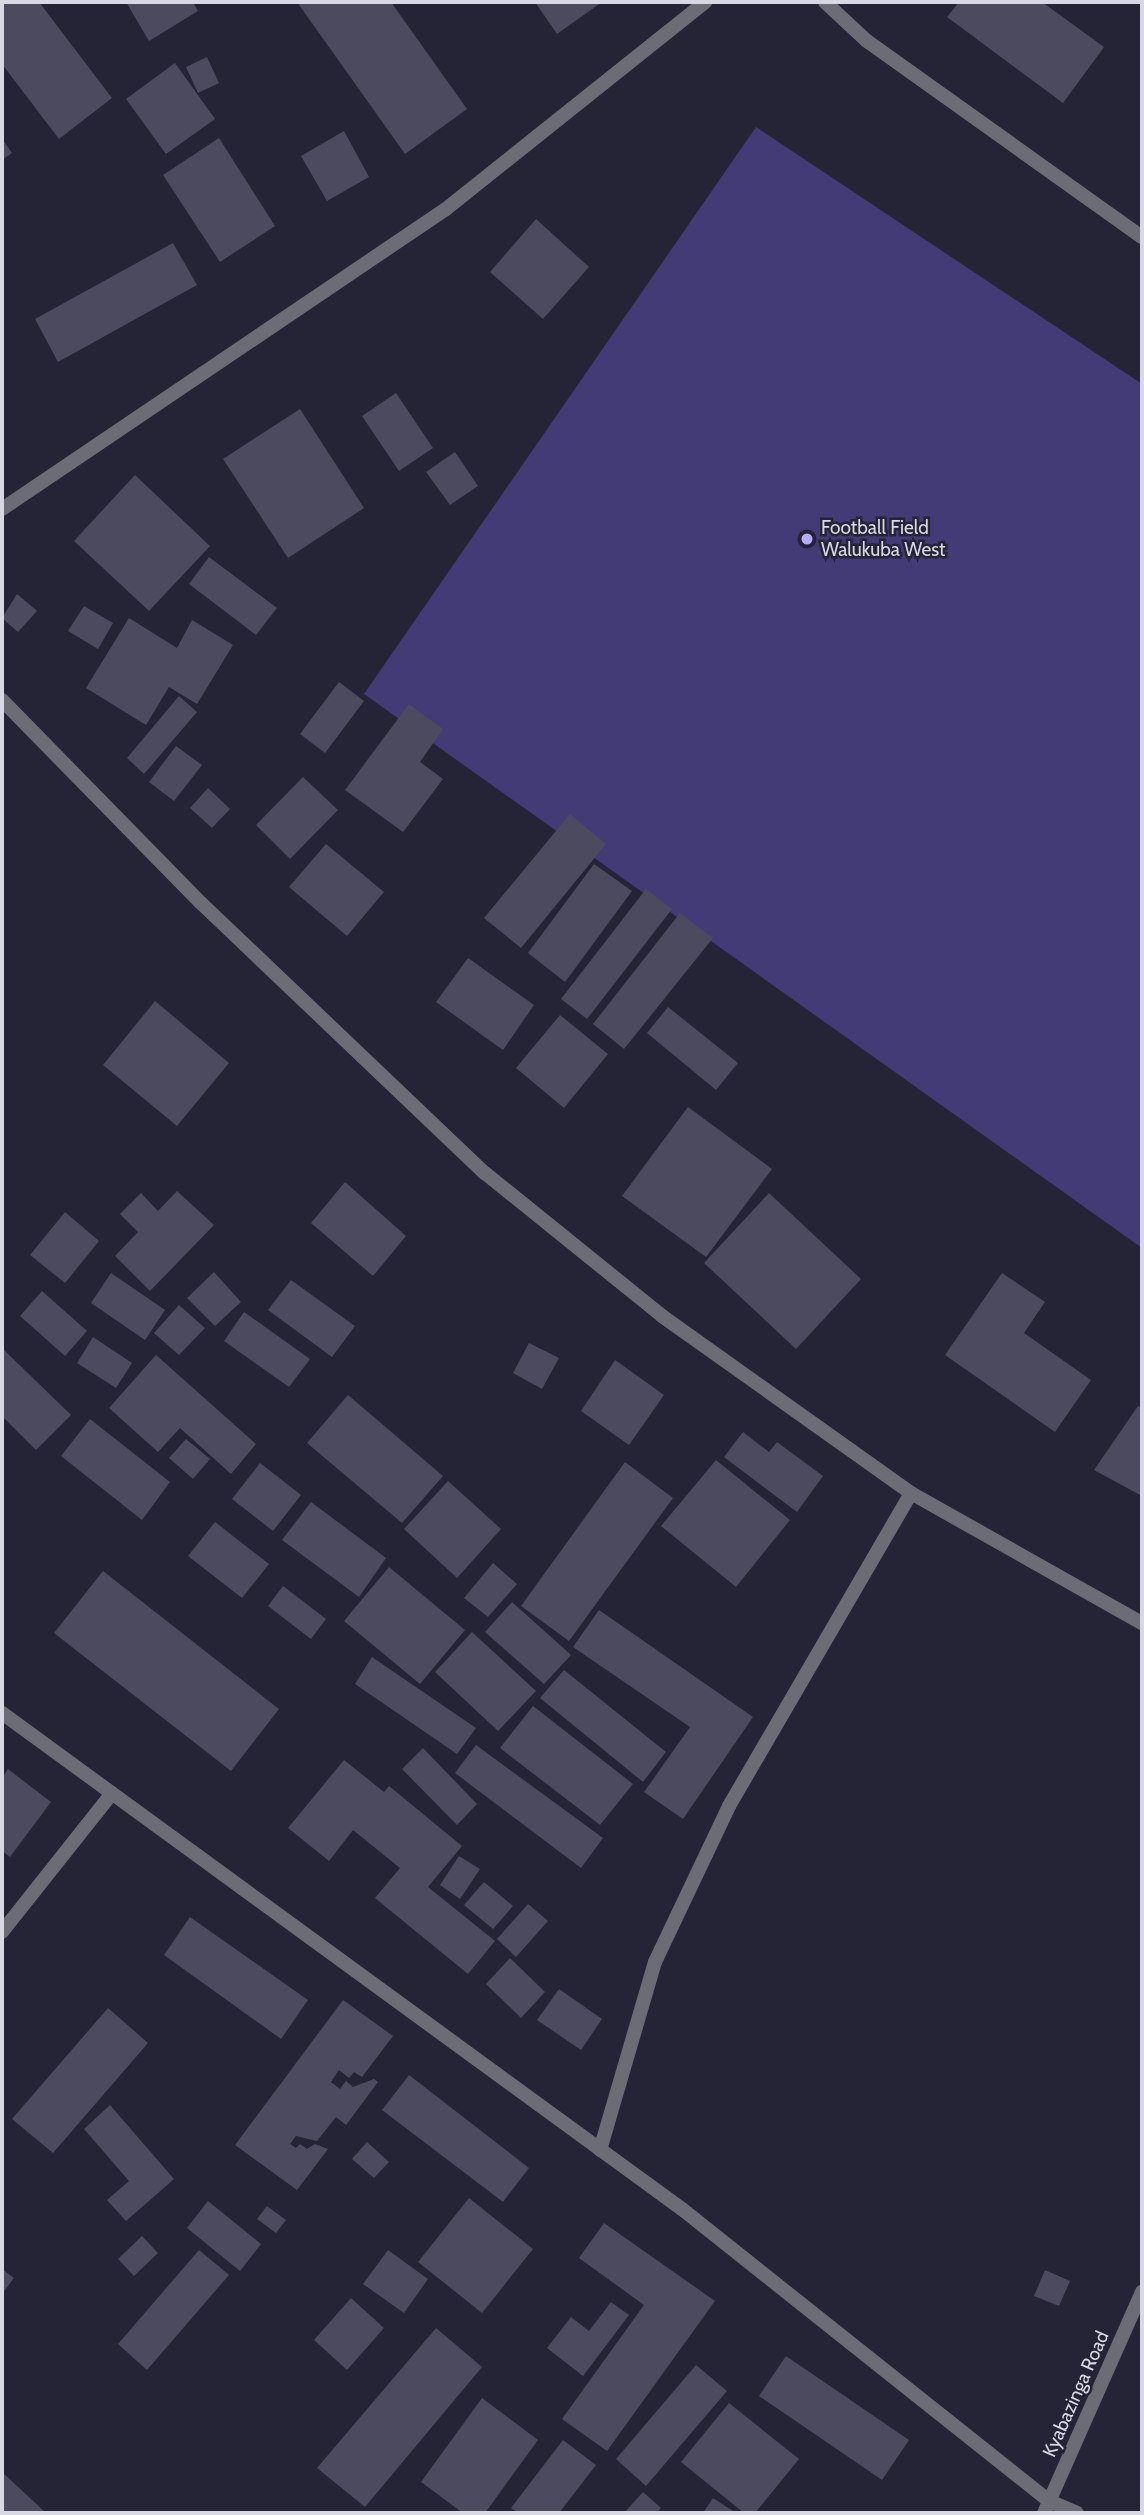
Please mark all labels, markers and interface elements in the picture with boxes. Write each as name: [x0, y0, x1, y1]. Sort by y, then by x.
place label: Football Field Walukuba West: [821, 517, 945, 561]
marker: Football Field Walukuba West: [799, 531, 815, 547]
street label: Kyabazinga Road: [1038, 2327, 1114, 2461]

